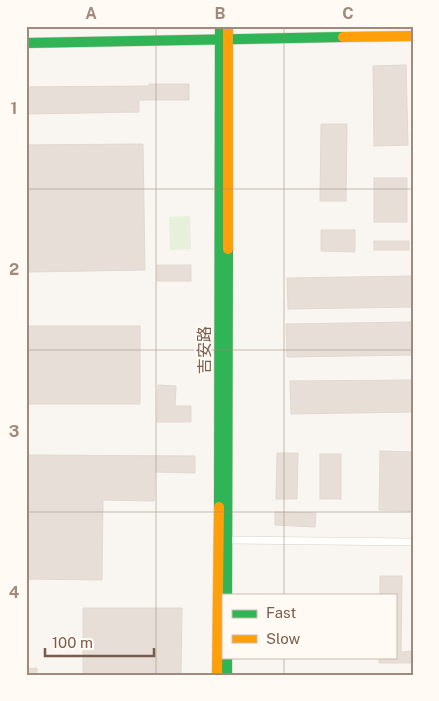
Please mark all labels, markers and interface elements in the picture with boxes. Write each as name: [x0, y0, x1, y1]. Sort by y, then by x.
text: A: [85, 4, 97, 23]
text: B: [215, 4, 226, 23]
text: C: [342, 4, 354, 23]
text: 1: [11, 99, 17, 118]
text: 2: [9, 260, 19, 279]
street label: 吉安路: [195, 326, 214, 374]
text: 3: [9, 422, 19, 441]
text: 4: [9, 583, 20, 602]
legend: [222, 594, 396, 658]
text: Fast: [266, 604, 296, 621]
scale bar: [45, 626, 154, 658]
text: Slow: [266, 630, 301, 647]
text: 100 m: [52, 634, 93, 651]

